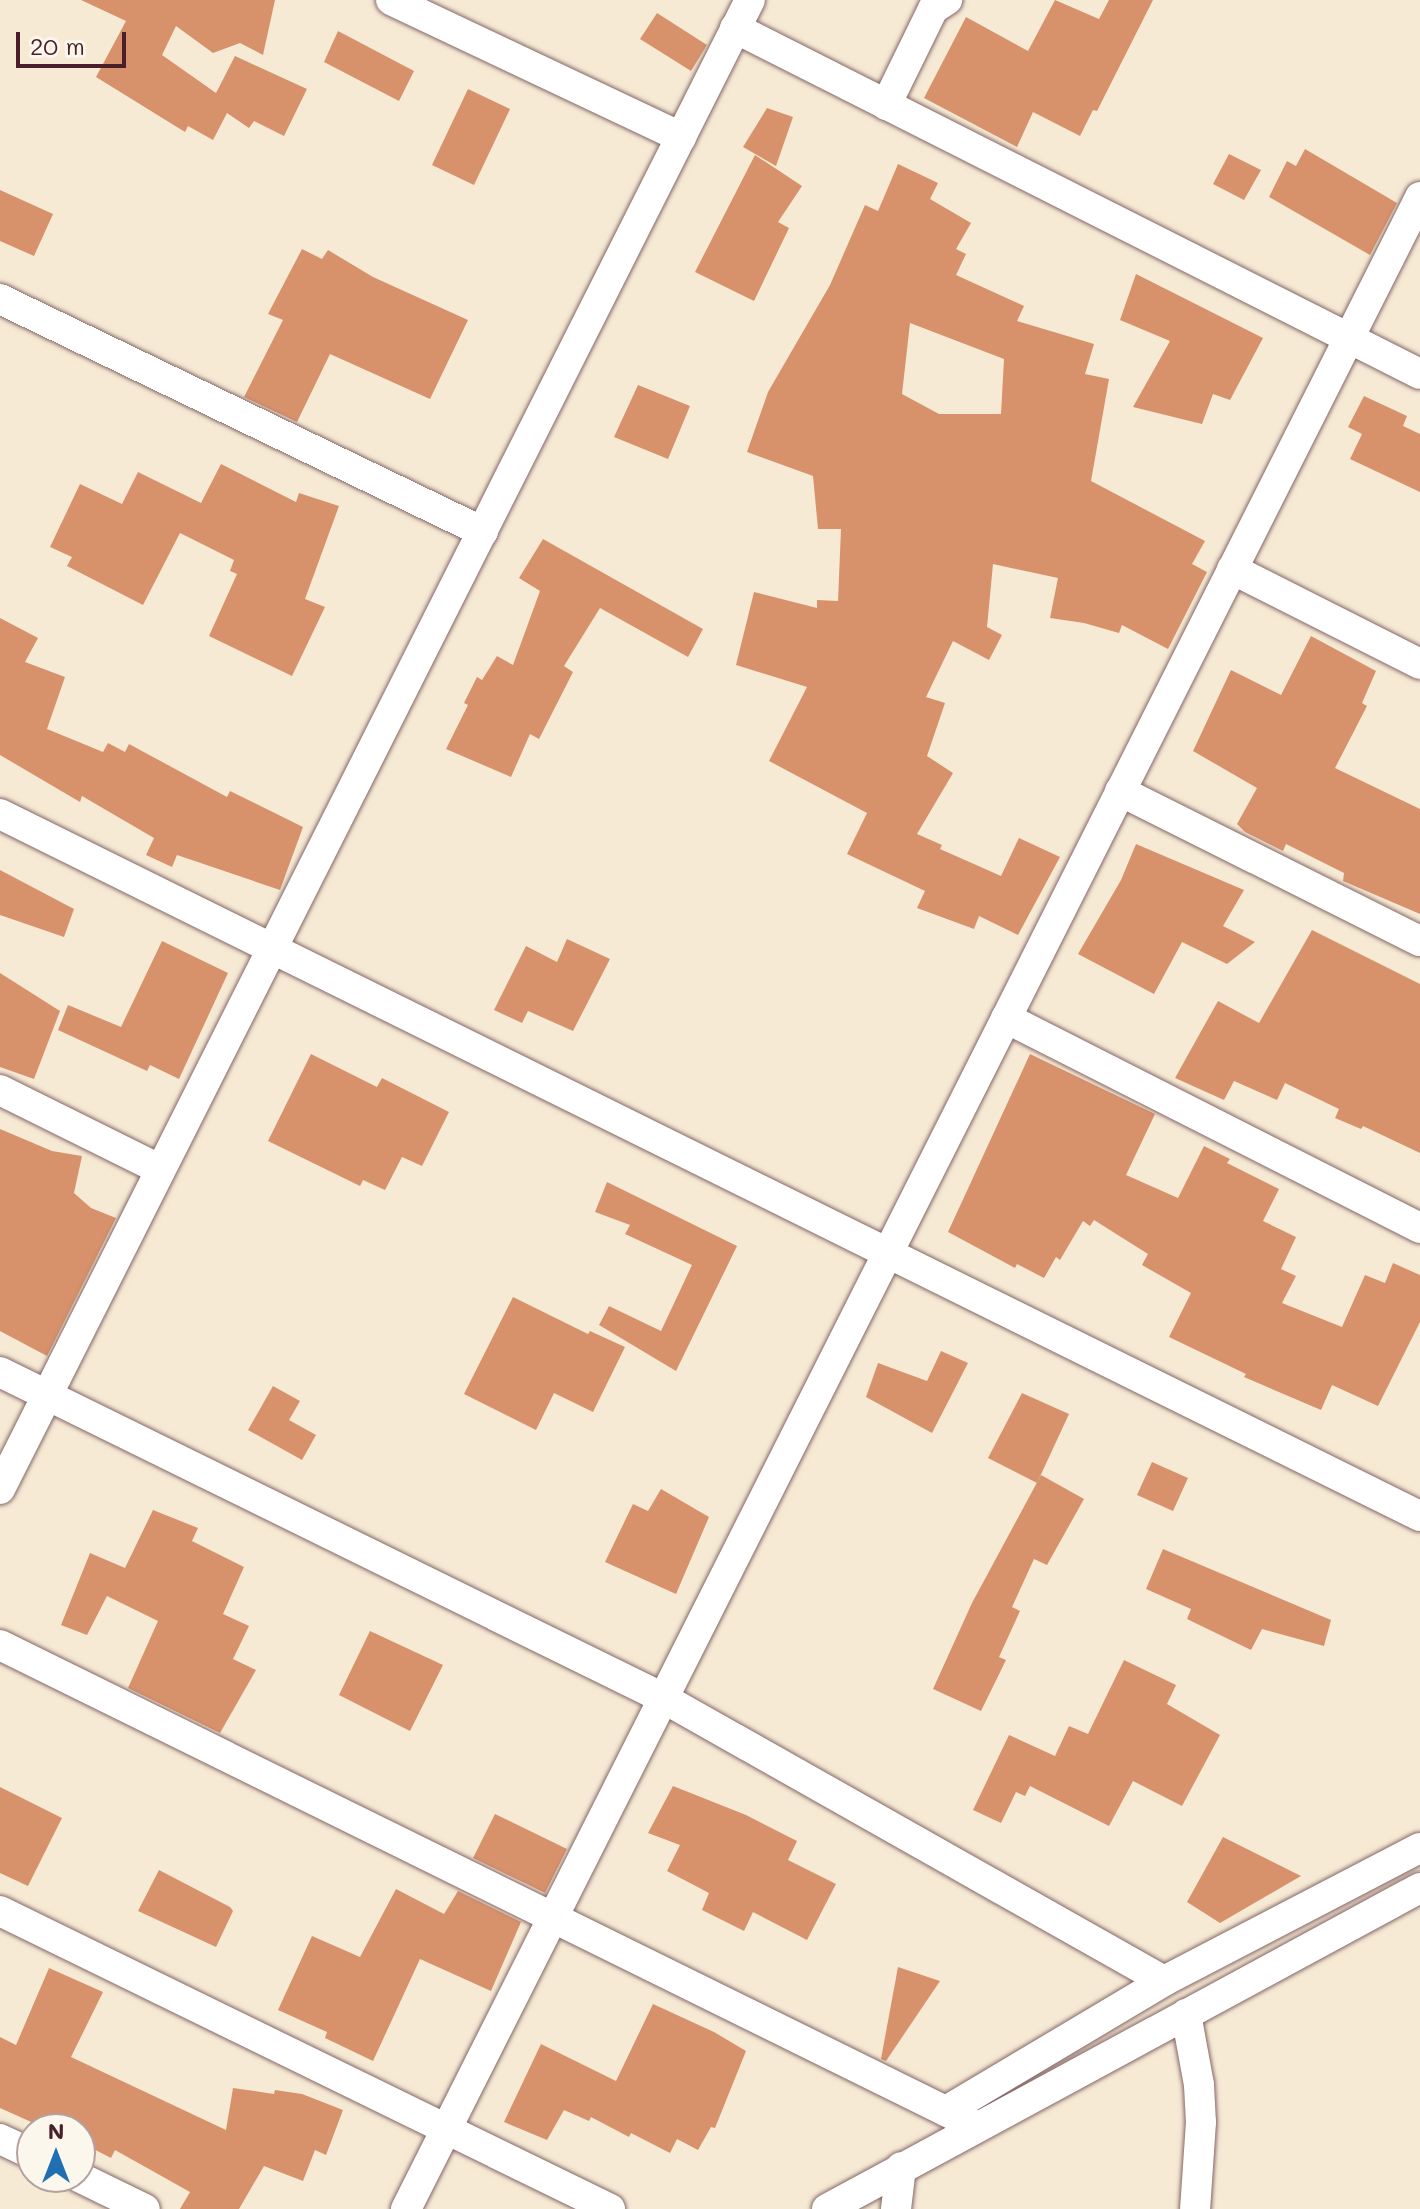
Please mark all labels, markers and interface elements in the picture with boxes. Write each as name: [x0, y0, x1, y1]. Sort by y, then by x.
scale bar: [20, 16, 130, 66]
text: 20 m: [30, 30, 85, 61]
north arrow: [16, 2113, 96, 2193]
text: N: [48, 2116, 64, 2145]

